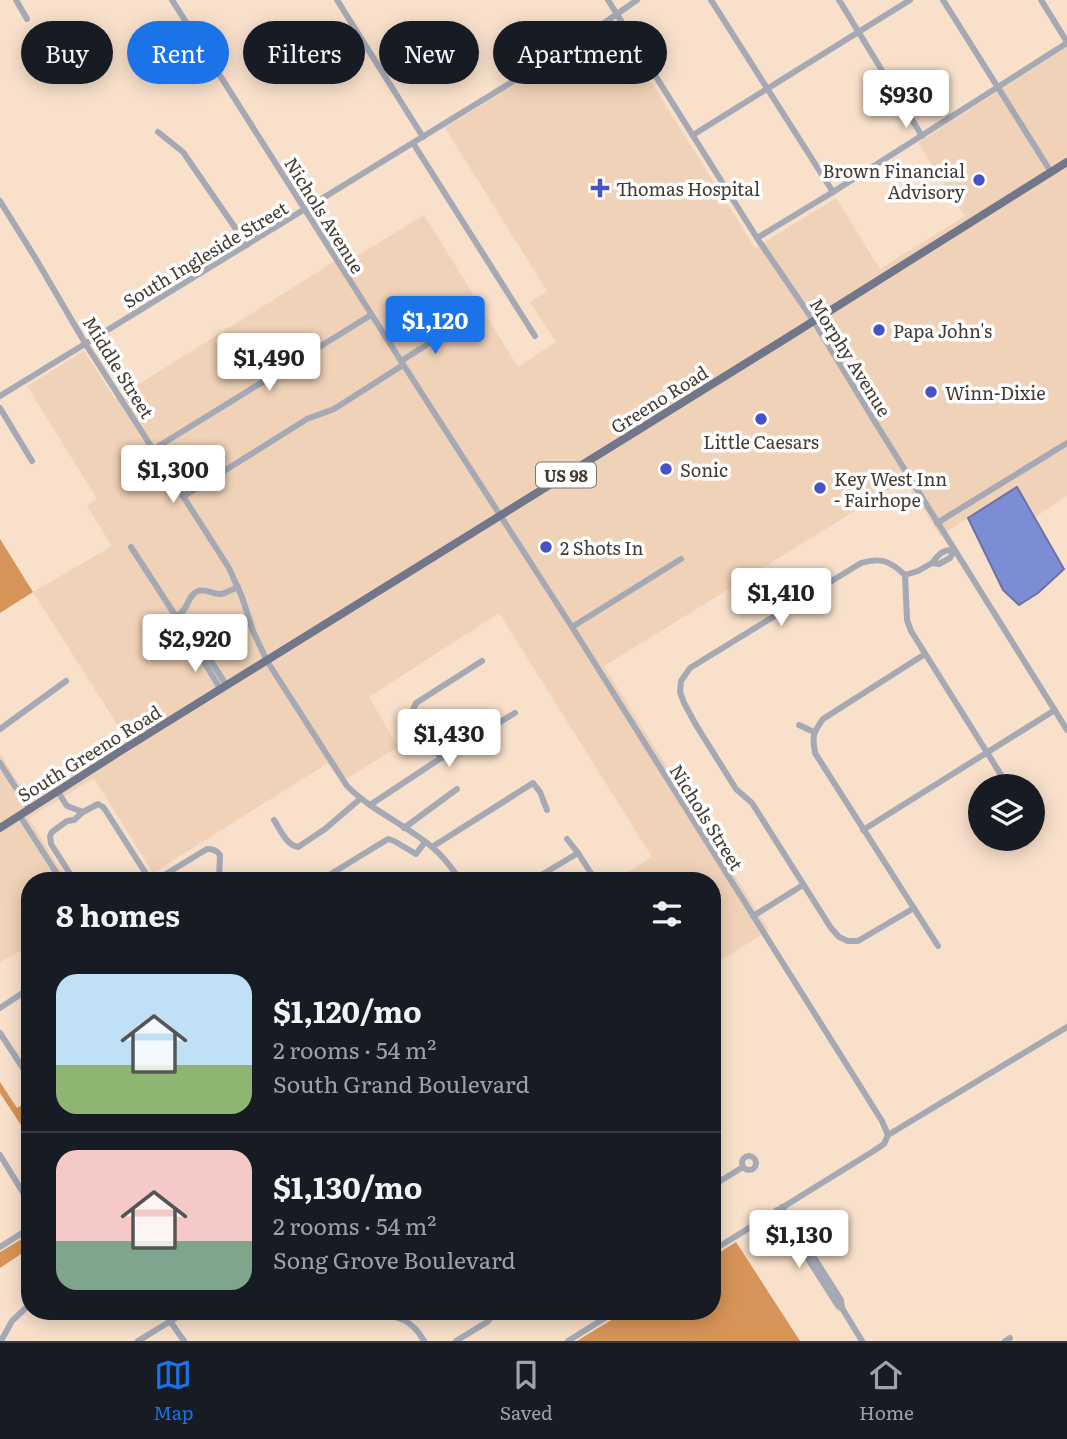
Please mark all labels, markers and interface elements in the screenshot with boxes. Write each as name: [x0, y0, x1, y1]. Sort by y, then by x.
chip: Buy: [21, 21, 113, 84]
chip: Rent: [127, 21, 229, 84]
chip: Filters: [243, 21, 365, 84]
chip: New: [379, 21, 479, 84]
chip: Apartment: [493, 21, 667, 84]
pin: $930: [865, 71, 947, 130]
text: $930: [879, 76, 933, 110]
street label: Nichols Avenue: [278, 152, 372, 278]
place label: Brown Financial Advisory: [822, 157, 966, 205]
marker: Brown Financial Advisory: [971, 172, 987, 188]
place label: Thomas Hospital: [616, 175, 760, 202]
marker: Thomas Hospital: [590, 178, 610, 198]
street label: South Ingleside Street: [117, 194, 293, 314]
street label: Morphy Avenue: [804, 292, 898, 422]
pin: $1,120: [378, 296, 492, 356]
text: $1,120: [402, 302, 468, 336]
street label: Middle Street: [77, 311, 162, 424]
place label: Papa John's: [893, 317, 992, 344]
marker: Papa John's: [871, 322, 887, 338]
pin: $1,490: [212, 334, 326, 393]
text: $1,490: [233, 339, 305, 373]
street label: Greeno Road: [605, 358, 713, 440]
place label: Winn-Dixie: [945, 379, 1046, 406]
marker: Winn-Dixie: [923, 384, 939, 400]
marker: Little Caesars: [753, 411, 769, 427]
place label: Little Caesars: [703, 428, 819, 455]
pin: $1,300: [116, 446, 230, 505]
text: $1,300: [137, 451, 209, 485]
place label: Sonic: [680, 456, 728, 483]
marker: Sonic: [658, 461, 674, 477]
road number: US 98: [536, 462, 596, 488]
place label: Key West Inn - Fairhope: [834, 465, 947, 513]
marker: Key West Inn - Fairhope: [812, 480, 828, 496]
place label: 2 Shots In: [560, 534, 644, 561]
marker: 2 Shots In: [538, 539, 554, 555]
pin: $1,410: [724, 568, 838, 628]
text: $1,410: [747, 574, 815, 608]
pin: $2,920: [138, 614, 252, 674]
text: $2,920: [159, 620, 231, 654]
street label: South Greeno Road: [12, 698, 166, 808]
pin: $1,430: [392, 710, 506, 769]
text: $1,430: [414, 715, 484, 749]
street label: Nichols Street: [664, 759, 751, 876]
map controls: [968, 774, 1045, 851]
button: layers: [968, 774, 1045, 851]
text: 8 homes: [56, 892, 180, 936]
icon: filters: [648, 895, 686, 933]
text: $1,120/mo: [273, 988, 422, 1032]
icon: home: [112, 1002, 196, 1086]
text: 2 rooms · 54 m²: [273, 1032, 436, 1066]
text: South Grand Boulevard: [273, 1066, 530, 1100]
text: $1,130/mo: [273, 1164, 422, 1208]
icon: home: [112, 1178, 196, 1262]
text: 2 rooms · 54 m²: [273, 1208, 436, 1242]
pin: $1,130: [742, 1210, 856, 1270]
text: $1,130: [765, 1216, 833, 1250]
text: Song Grove Boulevard: [273, 1242, 516, 1276]
tab: Map: [153, 1356, 194, 1426]
tab: Saved: [500, 1356, 553, 1426]
tab: Home: [859, 1356, 914, 1426]

